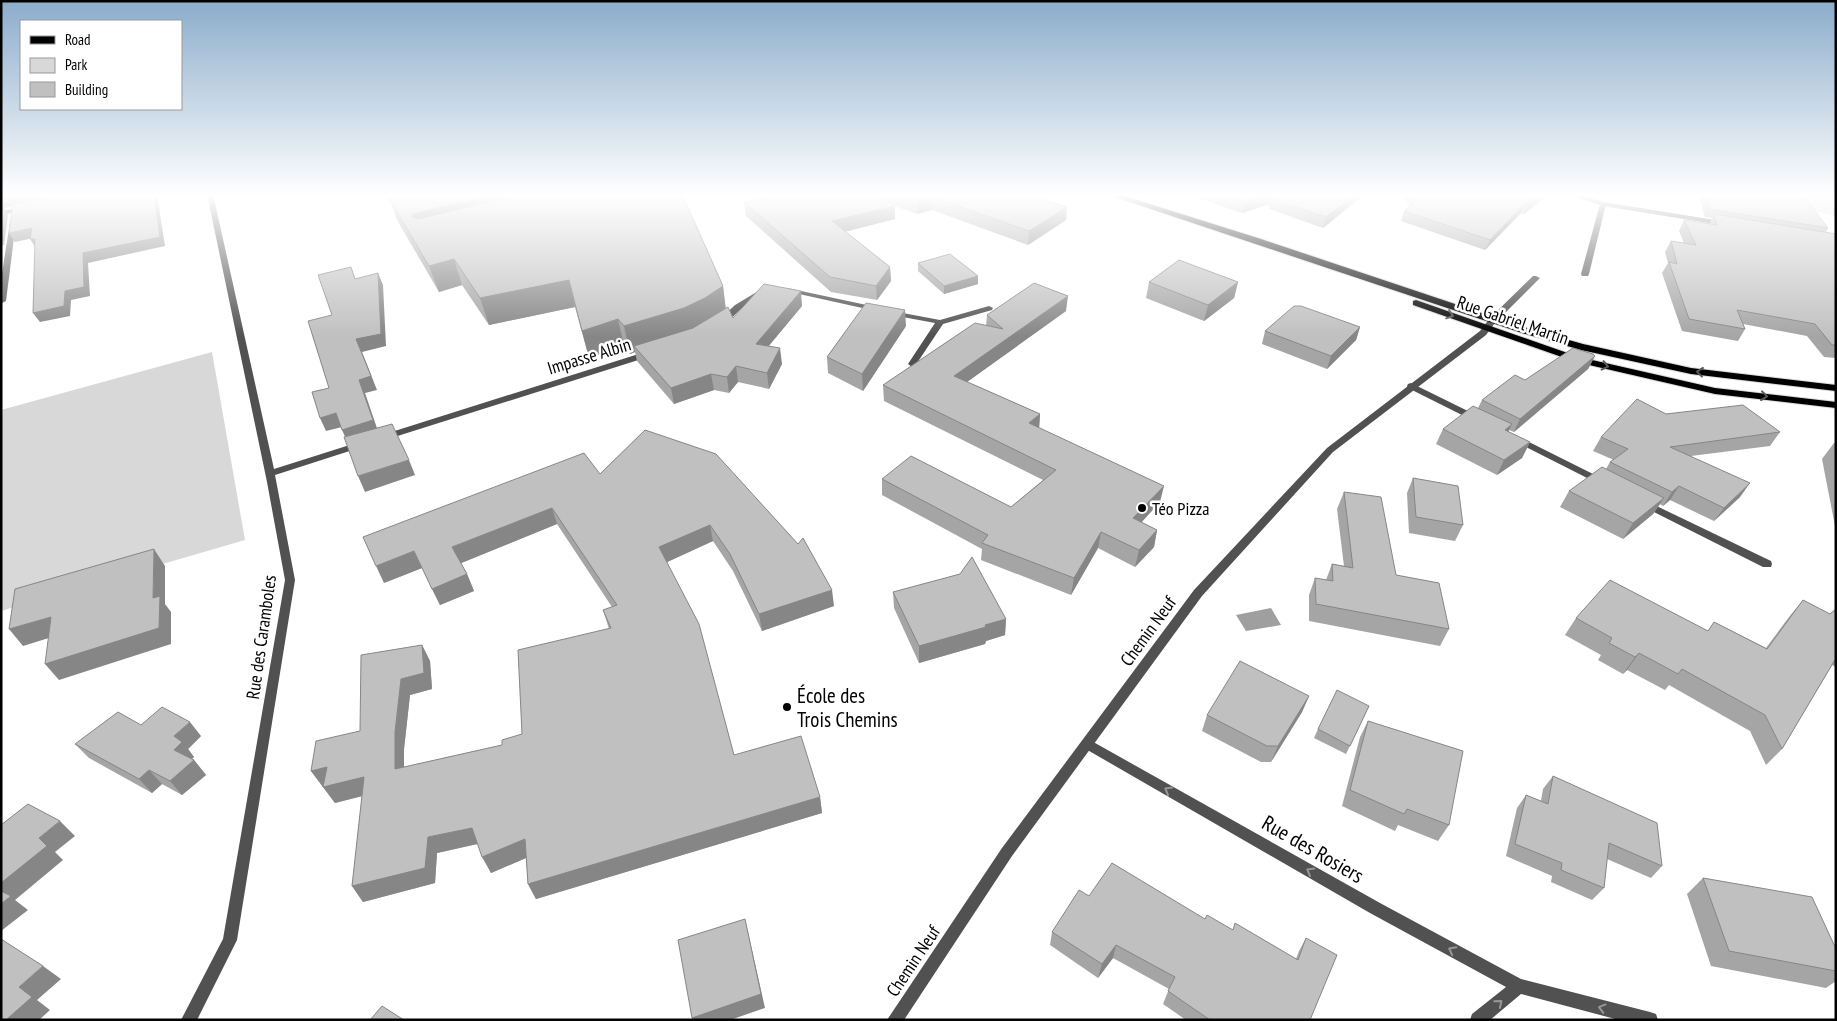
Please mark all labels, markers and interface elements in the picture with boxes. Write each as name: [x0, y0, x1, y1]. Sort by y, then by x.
legend: [20, 20, 182, 110]
text: Road: [65, 30, 91, 49]
text: Park: [65, 55, 87, 74]
text: Building: [65, 80, 108, 99]
street label: Rue Gabriel Martin: [1454, 290, 1572, 350]
one-way arrow: [1446, 309, 1454, 319]
street label: Impasse Albin: [544, 332, 634, 380]
one-way arrow: [1600, 360, 1609, 371]
one-way arrow: [1696, 367, 1704, 378]
one-way arrow: [1761, 390, 1769, 401]
place label: Téo Pizza: [1152, 497, 1210, 520]
marker: Téo Pizza: [1136, 502, 1148, 514]
street label: Rue des Caramboles: [241, 573, 281, 701]
street label: Chemin Neuf: [1115, 591, 1182, 670]
place label: École des Trois Chemins: [797, 682, 898, 733]
marker: École des Trois Chemins: [781, 701, 793, 713]
one-way arrow: [1165, 787, 1174, 797]
street label: Rue des Rosiers: [1257, 809, 1369, 889]
one-way arrow: [1306, 867, 1315, 877]
street label: Chemin Neuf: [881, 920, 946, 1001]
one-way arrow: [1448, 946, 1457, 956]
one-way arrow: [1493, 999, 1502, 1008]
one-way arrow: [1599, 1003, 1607, 1013]

